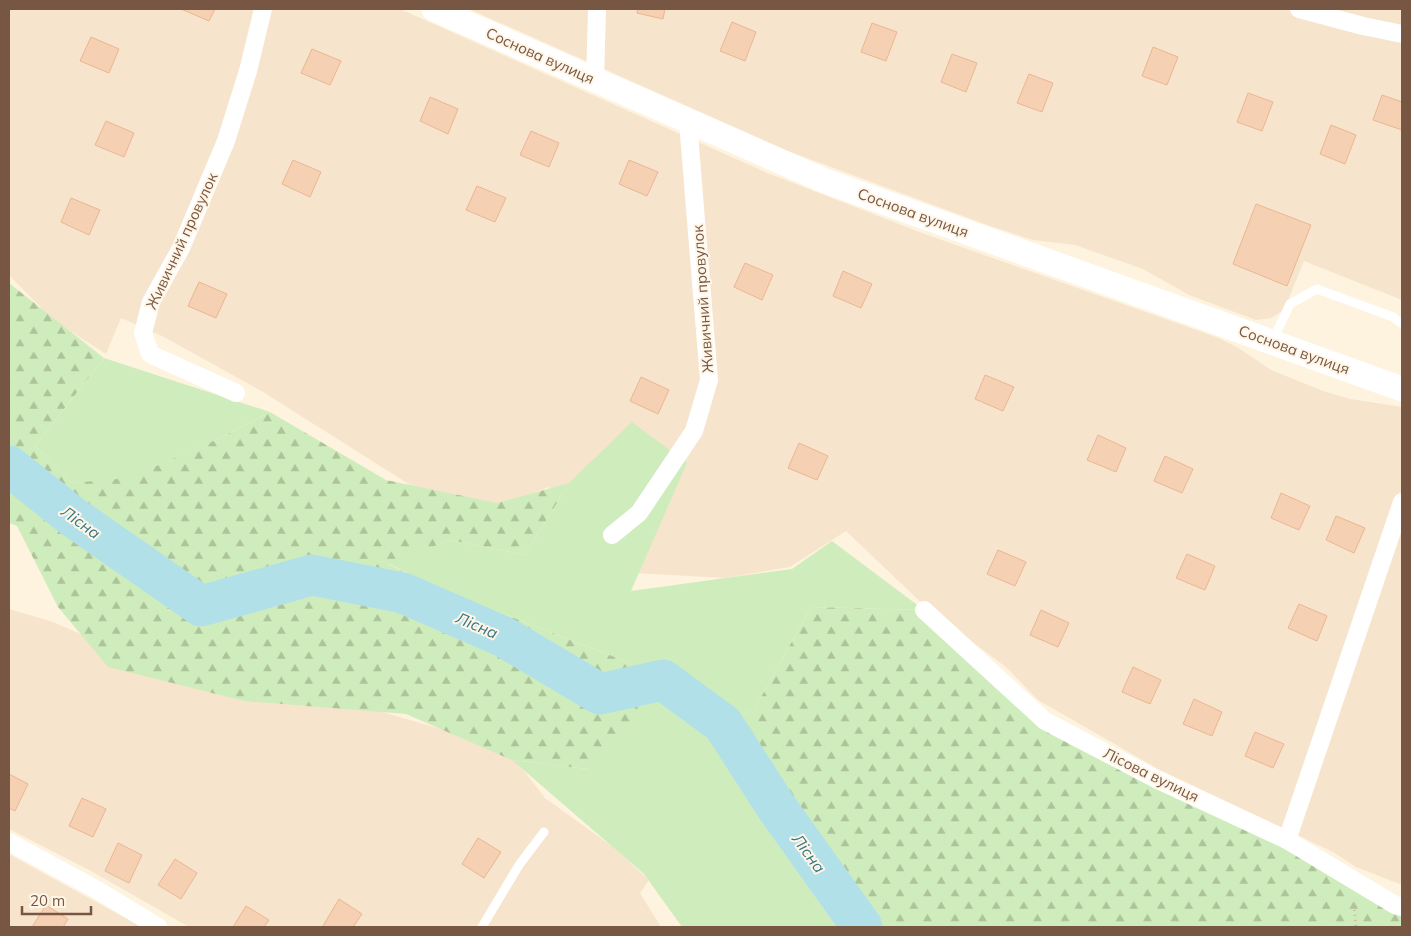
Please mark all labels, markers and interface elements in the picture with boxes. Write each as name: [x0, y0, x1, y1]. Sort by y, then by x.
street label: Соснова вулиця: [483, 23, 597, 88]
street label: Живичний провулок: [142, 169, 222, 312]
street label: Соснова вулиця: [855, 184, 971, 241]
street label: Живичний провулок: [688, 223, 717, 374]
street label: Соснова вулиця: [1236, 321, 1352, 378]
water label: Лісна: [57, 501, 105, 543]
water label: Лісна: [452, 607, 501, 643]
street label: Лісова вулиця: [1100, 743, 1202, 806]
water label: Лісна: [788, 829, 830, 877]
scale bar: [22, 884, 91, 916]
text: 20 m: [30, 891, 65, 910]

